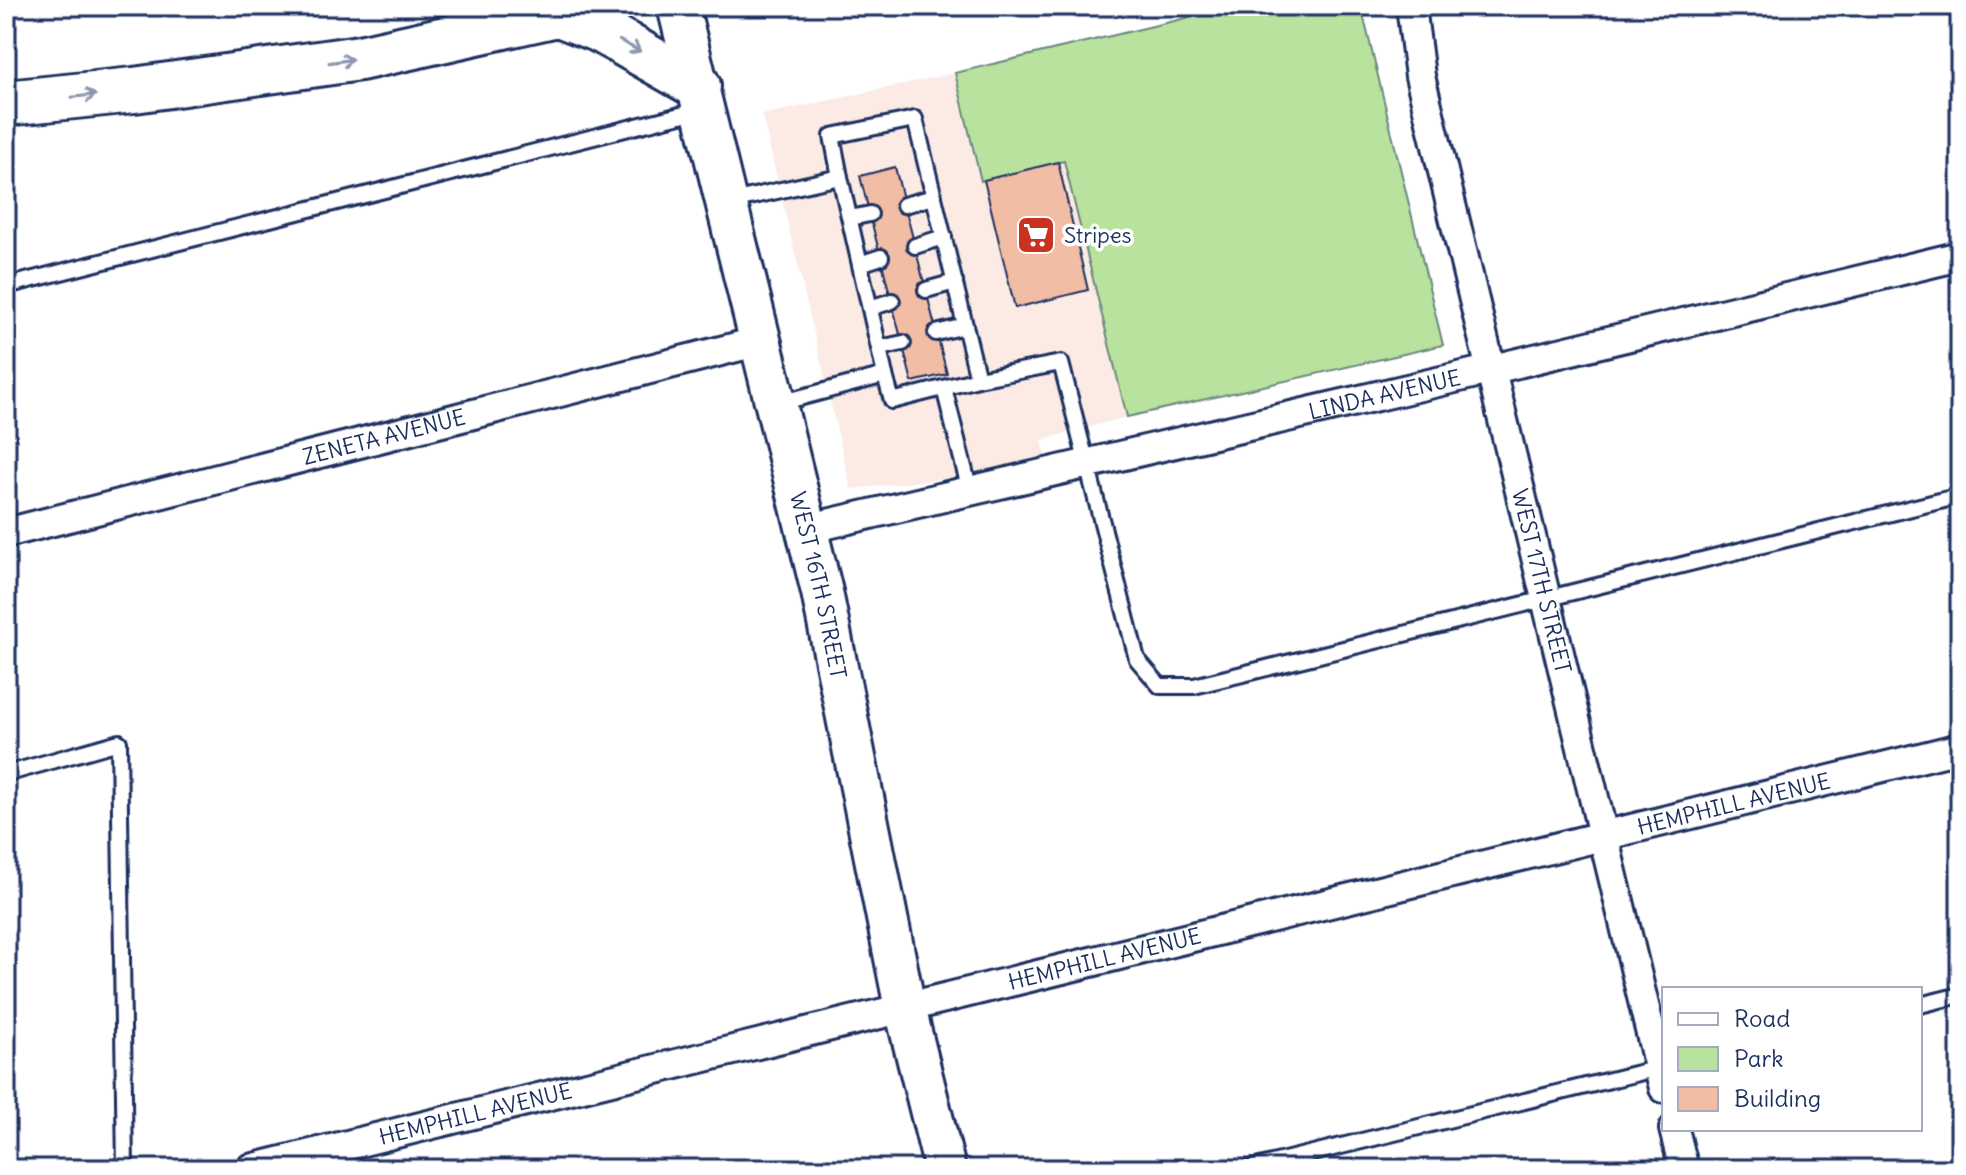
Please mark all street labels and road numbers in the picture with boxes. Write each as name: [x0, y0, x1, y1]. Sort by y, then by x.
street label: LINDA AVENUE: [1306, 363, 1463, 426]
street label: ZENETA AVENUE: [300, 403, 468, 471]
street label: WEST 17TH STREET: [1506, 486, 1577, 676]
street label: WEST 16TH STREET: [784, 489, 853, 681]
street label: HEMPHILL AVENUE: [1634, 766, 1833, 841]
street label: HEMPHILL AVENUE: [1005, 921, 1204, 996]
street label: HEMPHILL AVENUE: [376, 1076, 575, 1151]

